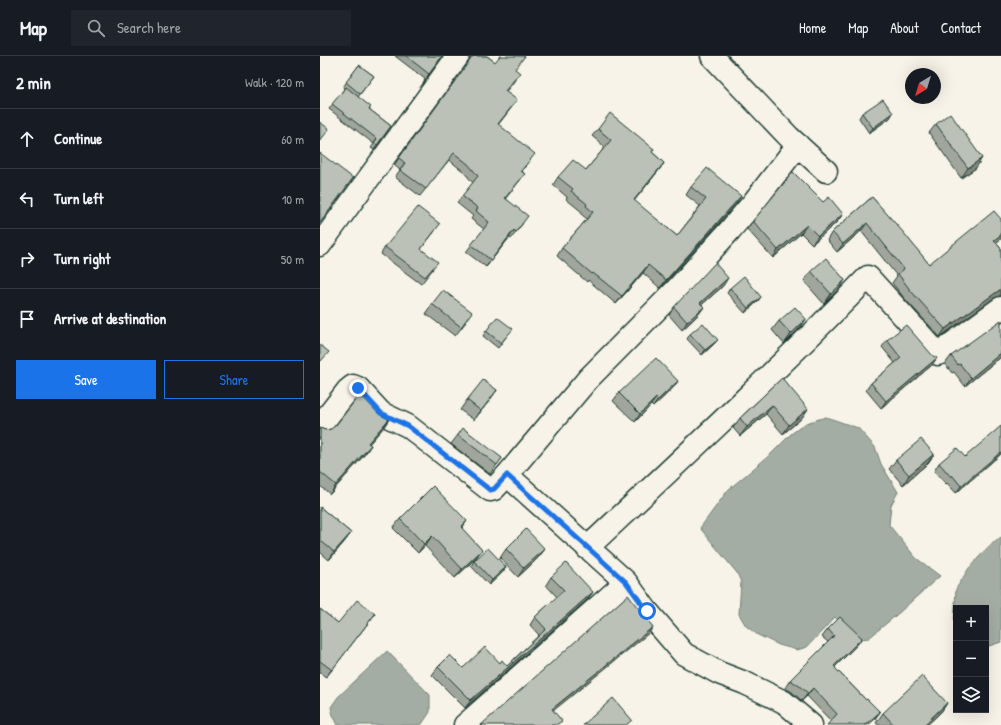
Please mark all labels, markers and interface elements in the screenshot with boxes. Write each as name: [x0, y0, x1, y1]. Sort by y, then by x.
search box: [71, 10, 351, 46]
text: Map: [20, 15, 47, 41]
icon: search: [85, 17, 107, 39]
text: Search here: [117, 17, 181, 38]
text: Home: [799, 18, 826, 37]
text: Map: [848, 18, 868, 37]
text: About: [890, 18, 919, 37]
text: Contact: [941, 18, 981, 37]
north arrow: [905, 68, 941, 104]
text: 2 min: [16, 71, 51, 94]
text: Walk · 120 m: [245, 73, 304, 91]
icon: ahead: [16, 128, 38, 150]
text: Continue: [54, 128, 102, 149]
text: 60 m: [281, 130, 304, 148]
icon: left: [16, 188, 38, 210]
text: Turn left: [54, 188, 104, 209]
text: 10 m: [282, 190, 304, 208]
icon: right: [16, 248, 38, 270]
text: Turn right: [54, 248, 110, 269]
text: 50 m: [281, 250, 304, 268]
icon: arrive: [16, 308, 38, 330]
text: Arrive at destination: [54, 308, 166, 329]
button: Save: [16, 360, 156, 399]
button: Share: [164, 360, 304, 399]
route end: [349, 379, 367, 397]
route start: [638, 602, 656, 620]
map controls: [953, 605, 989, 713]
button: +: [953, 605, 989, 641]
button: −: [953, 641, 989, 677]
button: layers: [953, 677, 989, 713]

